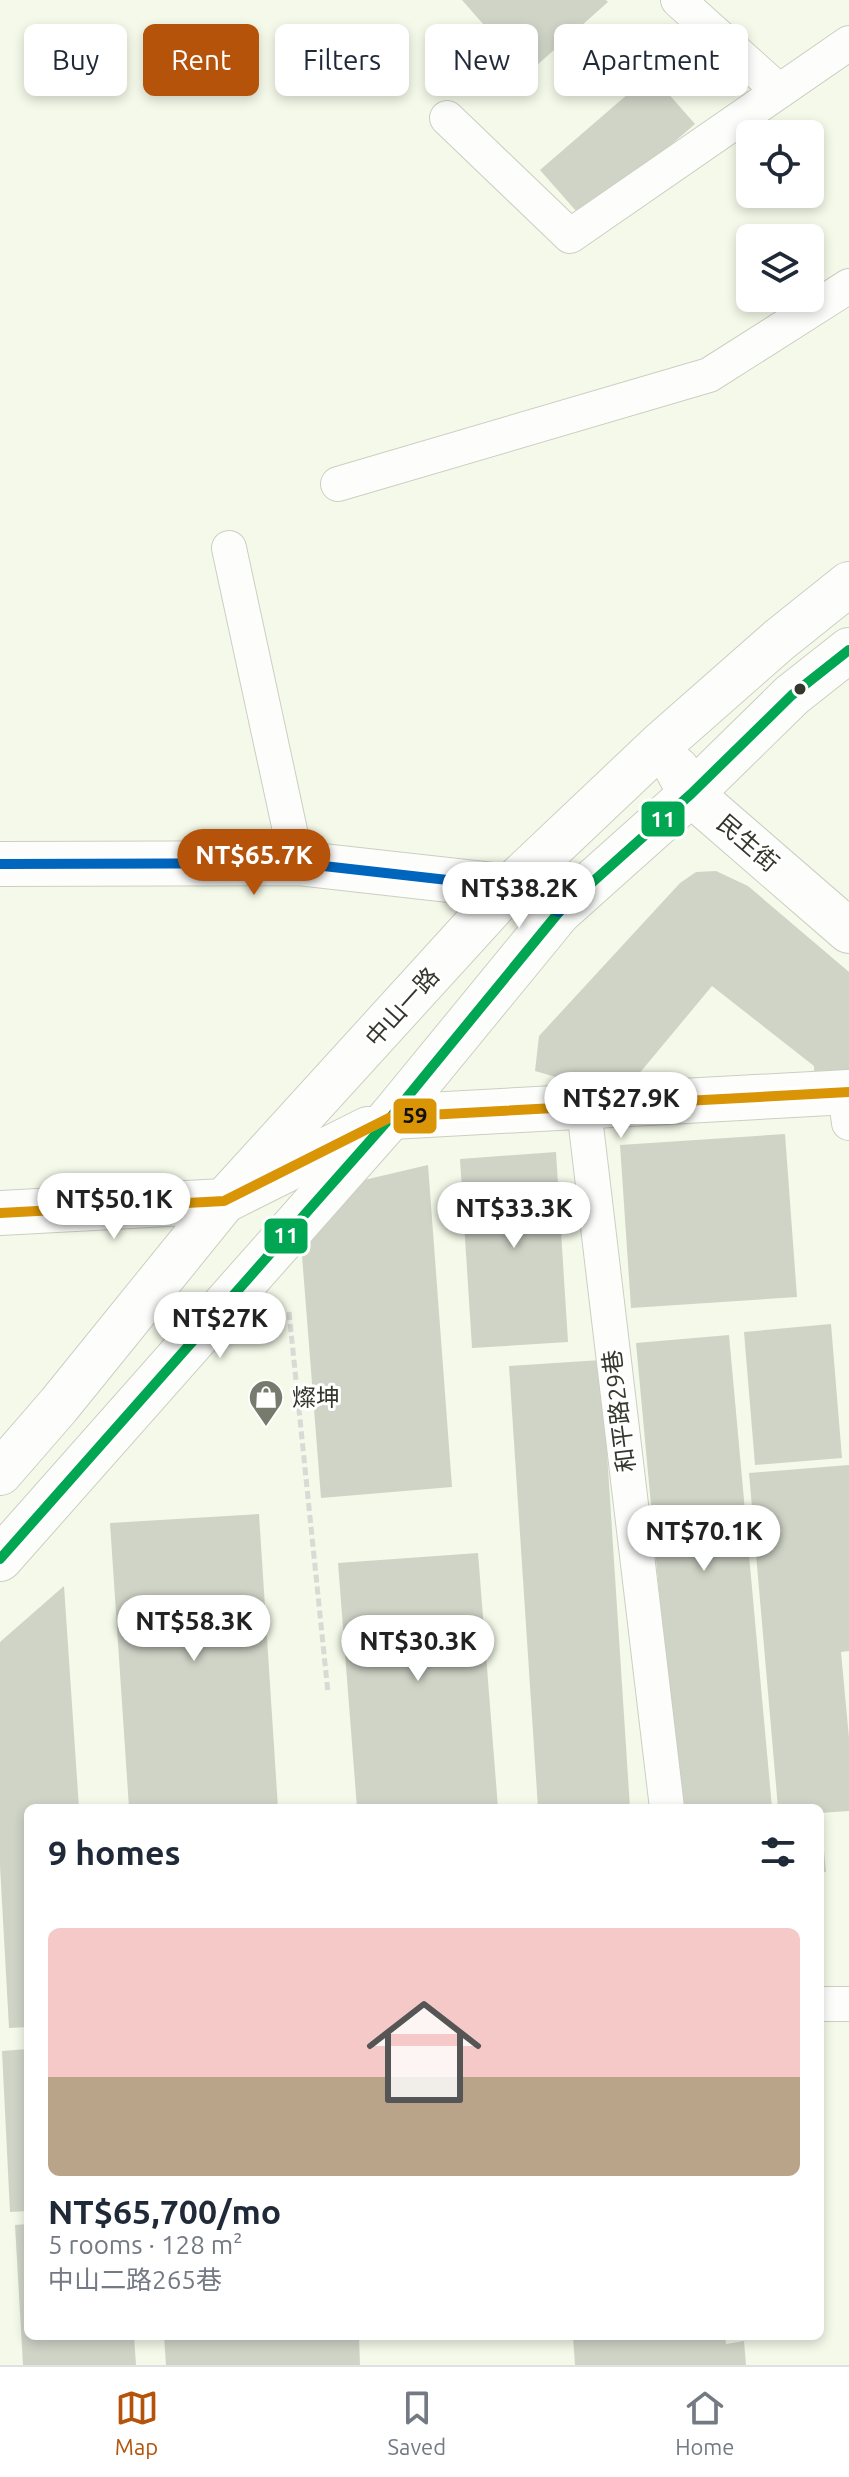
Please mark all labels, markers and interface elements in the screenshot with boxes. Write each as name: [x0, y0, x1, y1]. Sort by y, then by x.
chip: Buy: [24, 24, 127, 96]
chip: Rent: [143, 24, 259, 96]
chip: Filters: [275, 24, 409, 96]
chip: New: [425, 24, 538, 96]
chip: Apartment: [554, 24, 748, 96]
map controls: [736, 120, 824, 312]
button: locate: [736, 120, 824, 208]
button: layers: [736, 224, 824, 312]
unlabelled marker: [792, 681, 808, 697]
line badge: 11: [640, 800, 686, 838]
text: 11: [651, 806, 675, 831]
street label: 民生街: [712, 809, 784, 877]
pin: NT$65.7K: [171, 829, 337, 897]
text: NT$65.7K: [195, 840, 313, 869]
pin: NT$38.2K: [436, 862, 602, 930]
text: NT$38.2K: [460, 873, 578, 902]
street label: 中山一路: [360, 962, 444, 1052]
pin: NT$27.9K: [538, 1072, 704, 1140]
text: NT$27.9K: [562, 1083, 680, 1112]
line badge: 59: [392, 1097, 438, 1135]
text: 59: [403, 1102, 427, 1127]
pin: NT$50.1K: [31, 1173, 197, 1241]
pin: NT$33.3K: [431, 1182, 597, 1250]
text: NT$50.1K: [55, 1184, 173, 1213]
text: NT$33.3K: [455, 1193, 573, 1222]
line badge: 11: [263, 1217, 309, 1255]
text: 11: [274, 1222, 298, 1247]
pin: NT$27K: [155, 1292, 285, 1360]
text: NT$27K: [172, 1303, 268, 1332]
street label: 和平路29巷: [598, 1348, 640, 1474]
shop icon: 燦坤: [247, 1378, 285, 1428]
place label: 燦坤: [292, 1384, 340, 1411]
pin: NT$70.1K: [621, 1505, 787, 1573]
text: NT$70.1K: [645, 1516, 763, 1545]
pin: NT$58.3K: [111, 1595, 277, 1663]
text: NT$58.3K: [135, 1606, 253, 1635]
pin: NT$30.3K: [335, 1615, 501, 1683]
text: NT$30.3K: [359, 1626, 477, 1655]
icon: filters: [756, 1830, 800, 1874]
text: 9 homes: [48, 1833, 181, 1871]
icon: home: [352, 1980, 496, 2124]
text: NT$65,700/mo: [48, 2192, 281, 2230]
text: 5 rooms · 128 m²: [48, 2230, 243, 2259]
text: 中山二路265巷: [48, 2265, 222, 2294]
tab: Map: [115, 2386, 159, 2459]
tab: Saved: [388, 2386, 446, 2459]
tab: Home: [675, 2386, 734, 2459]

